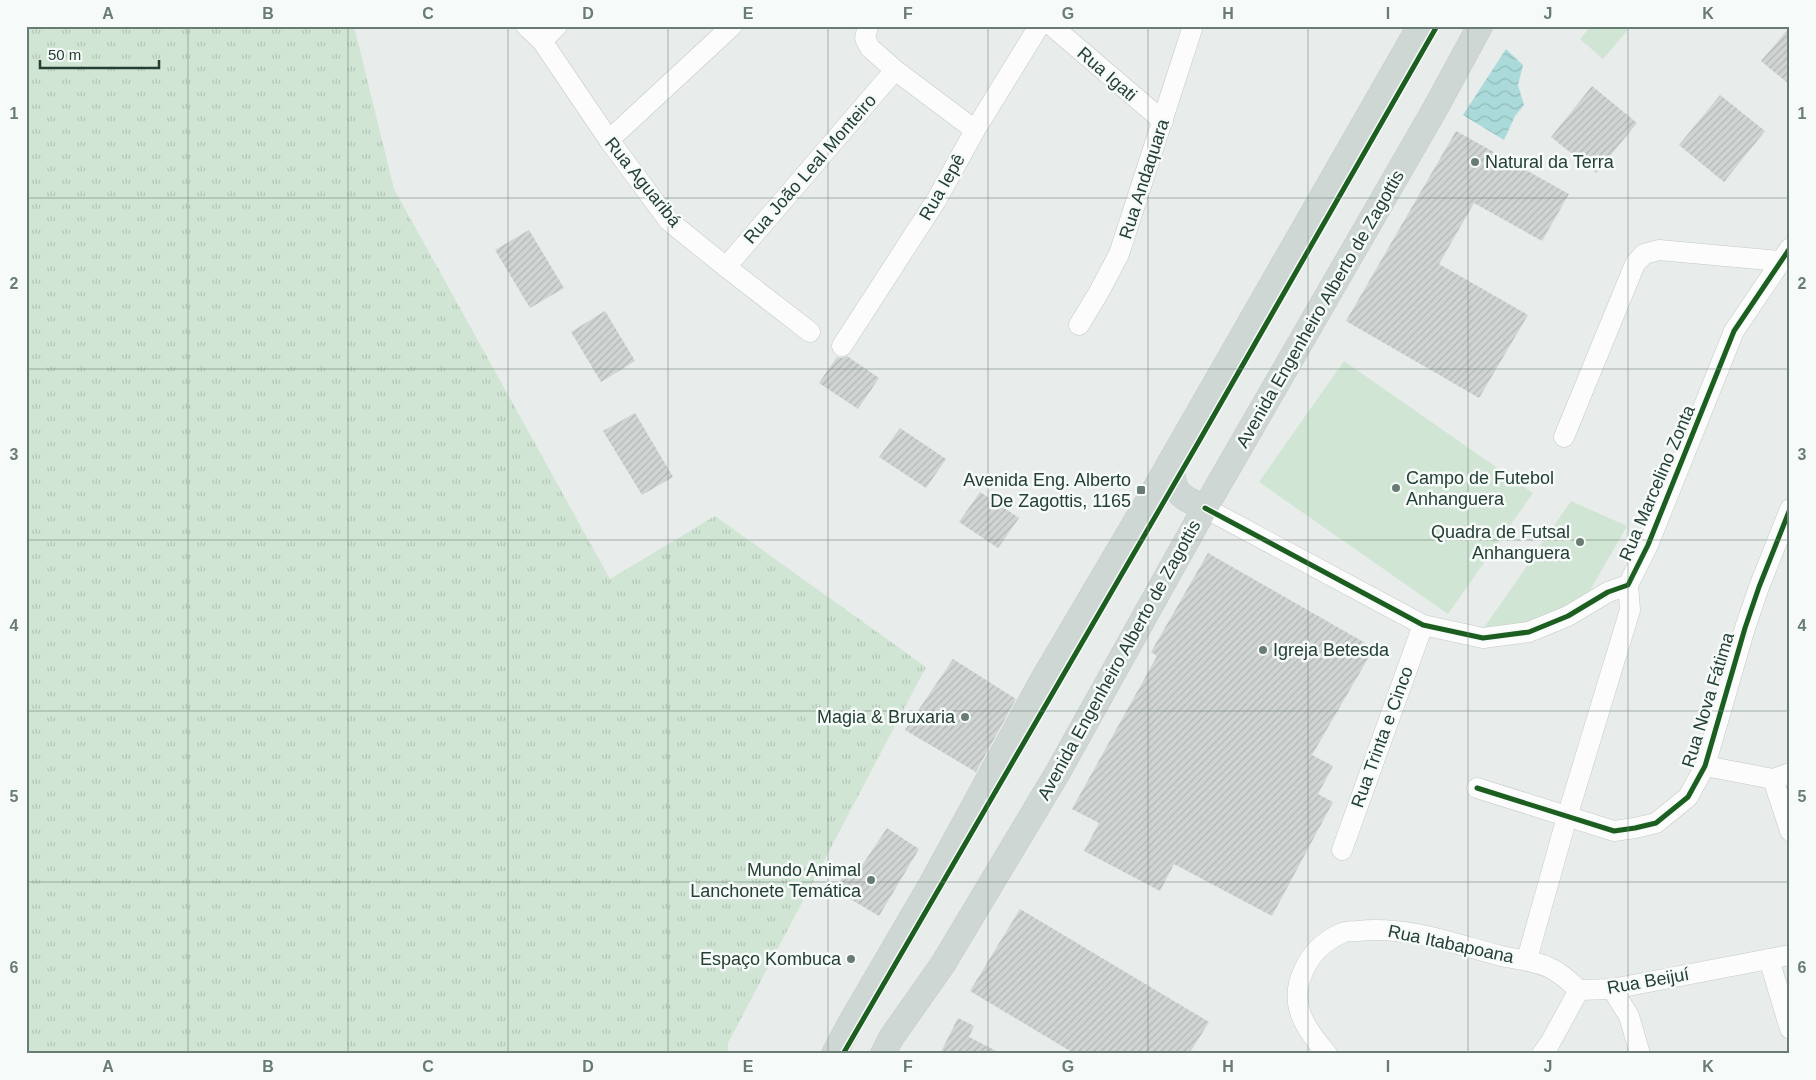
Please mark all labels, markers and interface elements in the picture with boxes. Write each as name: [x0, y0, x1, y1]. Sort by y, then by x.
text: A: [102, 5, 114, 22]
text: B: [262, 5, 274, 22]
text: C: [422, 5, 434, 22]
text: D: [582, 5, 594, 22]
text: E: [743, 5, 754, 22]
text: F: [903, 5, 913, 22]
text: G: [1062, 5, 1074, 22]
text: H: [1222, 5, 1234, 22]
text: I: [1386, 5, 1390, 22]
text: J: [1544, 5, 1552, 22]
text: K: [1702, 5, 1714, 22]
scale bar: [40, 38, 159, 70]
street label: Rua Igati: [1073, 43, 1141, 105]
text: 50 m: [48, 46, 81, 63]
street label: Rua João Leal Monteiro: [740, 90, 880, 248]
text: 1: [10, 105, 19, 122]
text: 1: [1798, 105, 1807, 122]
street label: Rua Andaquara: [1115, 115, 1173, 242]
street label: Rua Aguaribá: [601, 133, 686, 231]
street label: Rua Iepê: [915, 150, 969, 224]
place label: Natural da Terra: [1485, 152, 1615, 172]
marker: Natural da Terra: [1469, 156, 1481, 168]
street label: Avenida Engenheiro Alberto de Zagottis: [1232, 167, 1408, 451]
text: 2: [10, 275, 19, 292]
text: 2: [1798, 275, 1807, 292]
street label: Rua Marcelino Zonta: [1615, 401, 1699, 564]
text: 3: [10, 446, 19, 463]
text: 3: [1798, 446, 1807, 463]
place label: Campo de Futebol Anhanguera: [1406, 468, 1554, 509]
place label: Avenida Eng. Alberto De Zagottis, 1165: [963, 470, 1131, 511]
marker: Campo de Futebol Anhanguera: [1390, 482, 1402, 494]
marker: Avenida Eng. Alberto De Zagottis, 1165: [1135, 484, 1147, 496]
street label: Avenida Engenheiro Alberto de Zagottis: [1033, 517, 1205, 803]
place label: Quadra de Futsal Anhanguera: [1431, 522, 1571, 563]
marker: Quadra de Futsal Anhanguera: [1574, 536, 1586, 548]
text: 4: [10, 617, 19, 634]
text: 4: [1798, 617, 1807, 634]
street label: Rua Nova Fátima: [1678, 629, 1738, 770]
place label: Igreja Betesda: [1273, 640, 1390, 660]
marker: Igreja Betesda: [1257, 644, 1269, 656]
street label: Rua Trinta e Cinco: [1347, 664, 1417, 810]
place label: Magia & Bruxaria: [817, 707, 956, 727]
marker: Magia & Bruxaria: [959, 711, 971, 723]
text: 5: [10, 788, 19, 805]
text: 5: [1798, 788, 1807, 805]
place label: Mundo Animal Lanchonete Temática: [690, 860, 862, 901]
marker: Mundo Animal Lanchonete Temática: [865, 874, 877, 886]
street label: Rua Itabapoana: [1386, 921, 1517, 967]
place label: Espaço Kombuca: [700, 949, 842, 969]
marker: Espaço Kombuca: [845, 953, 857, 965]
text: 6: [10, 959, 19, 976]
text: 6: [1798, 959, 1807, 976]
street label: Rua Beijuí: [1605, 964, 1691, 998]
text: A: [102, 1058, 114, 1075]
text: B: [262, 1058, 274, 1075]
text: C: [422, 1058, 434, 1075]
text: D: [582, 1058, 594, 1075]
text: E: [743, 1058, 754, 1075]
text: F: [903, 1058, 913, 1075]
text: G: [1062, 1058, 1074, 1075]
text: H: [1222, 1058, 1234, 1075]
text: I: [1386, 1058, 1390, 1075]
text: J: [1544, 1058, 1552, 1075]
text: K: [1702, 1058, 1714, 1075]

